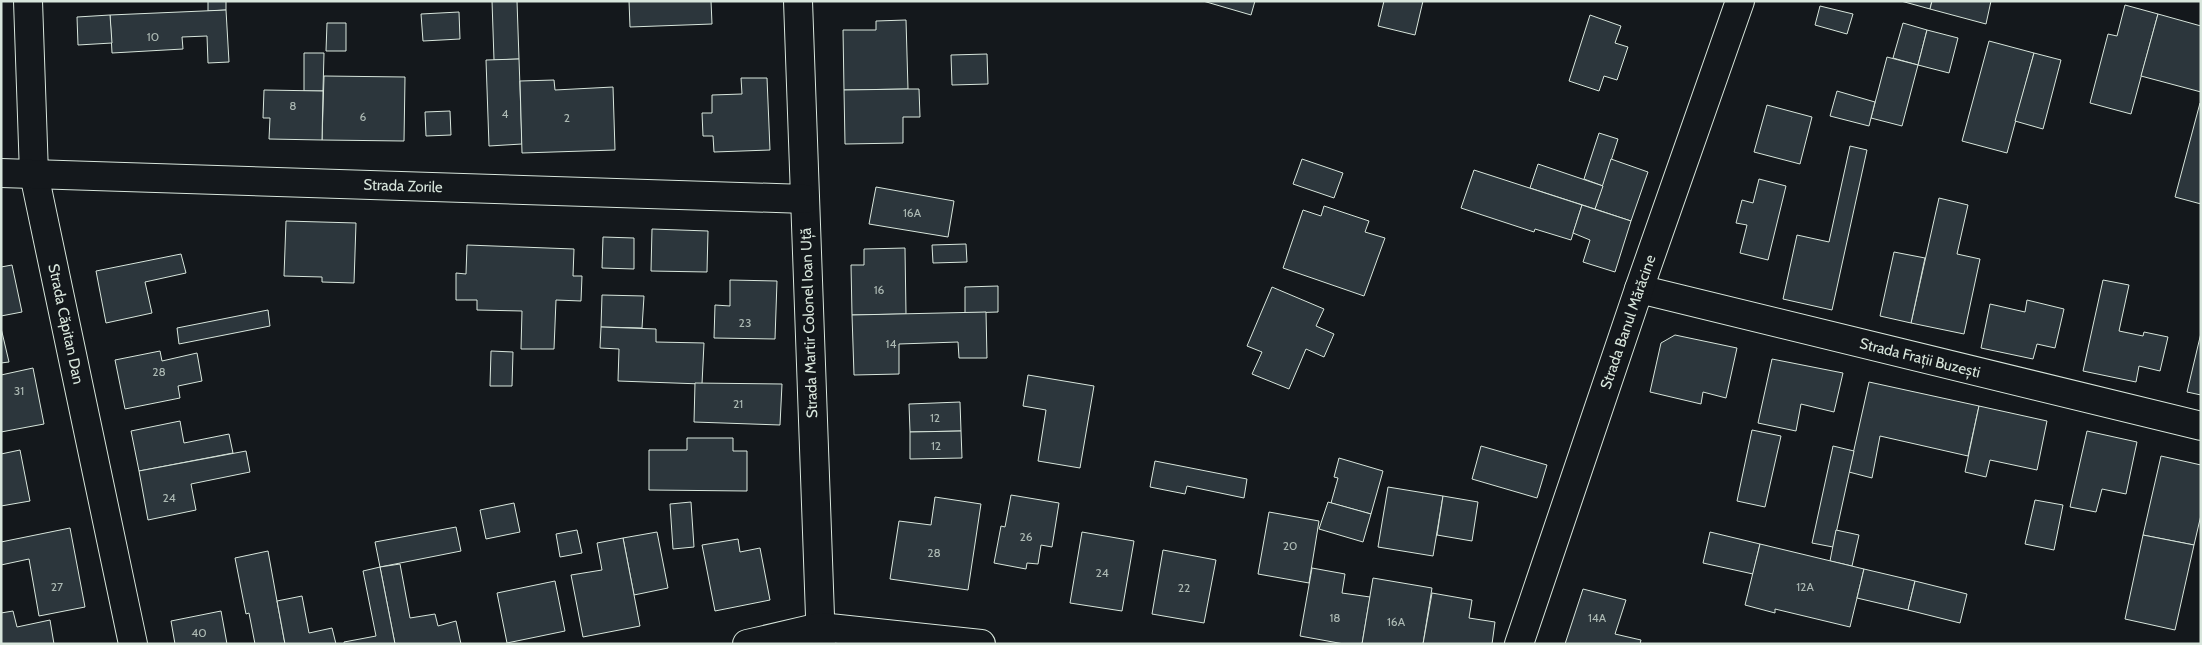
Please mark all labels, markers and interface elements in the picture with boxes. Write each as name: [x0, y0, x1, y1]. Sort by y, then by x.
house number: 10: [147, 29, 159, 44]
house number: 8: [289, 98, 297, 113]
house number: 4: [502, 106, 509, 121]
house number: 6: [360, 109, 367, 124]
house number: 2: [564, 110, 570, 125]
street label: Strada Zorile: [363, 176, 443, 196]
house number: 16A: [903, 205, 922, 220]
street label: Strada Martir Colonel Ioan Uță: [797, 227, 822, 419]
street label: Strada Banul Mărăcine: [1597, 252, 1660, 392]
street label: Strada Căpitan Dan: [44, 262, 88, 386]
house number: 16: [874, 282, 885, 297]
house number: 23: [739, 315, 751, 330]
street label: Strada Frații Buzești: [1857, 334, 1982, 383]
house number: 14: [886, 336, 896, 351]
house number: 28: [152, 364, 166, 379]
house number: 31: [14, 383, 24, 398]
house number: 21: [733, 396, 743, 411]
house number: 12: [930, 410, 940, 425]
house number: 12: [931, 438, 941, 453]
house number: 24: [162, 490, 176, 505]
house number: 26: [1019, 529, 1033, 544]
house number: 20: [1283, 538, 1297, 553]
house number: 28: [927, 545, 941, 560]
house number: 24: [1095, 565, 1109, 580]
house number: 27: [51, 579, 63, 594]
house number: 12A: [1796, 579, 1814, 594]
house number: 22: [1178, 580, 1190, 595]
house number: 18: [1329, 610, 1341, 625]
house number: 14A: [1588, 610, 1607, 625]
house number: 16A: [1387, 614, 1406, 629]
house number: 40: [191, 625, 207, 640]

